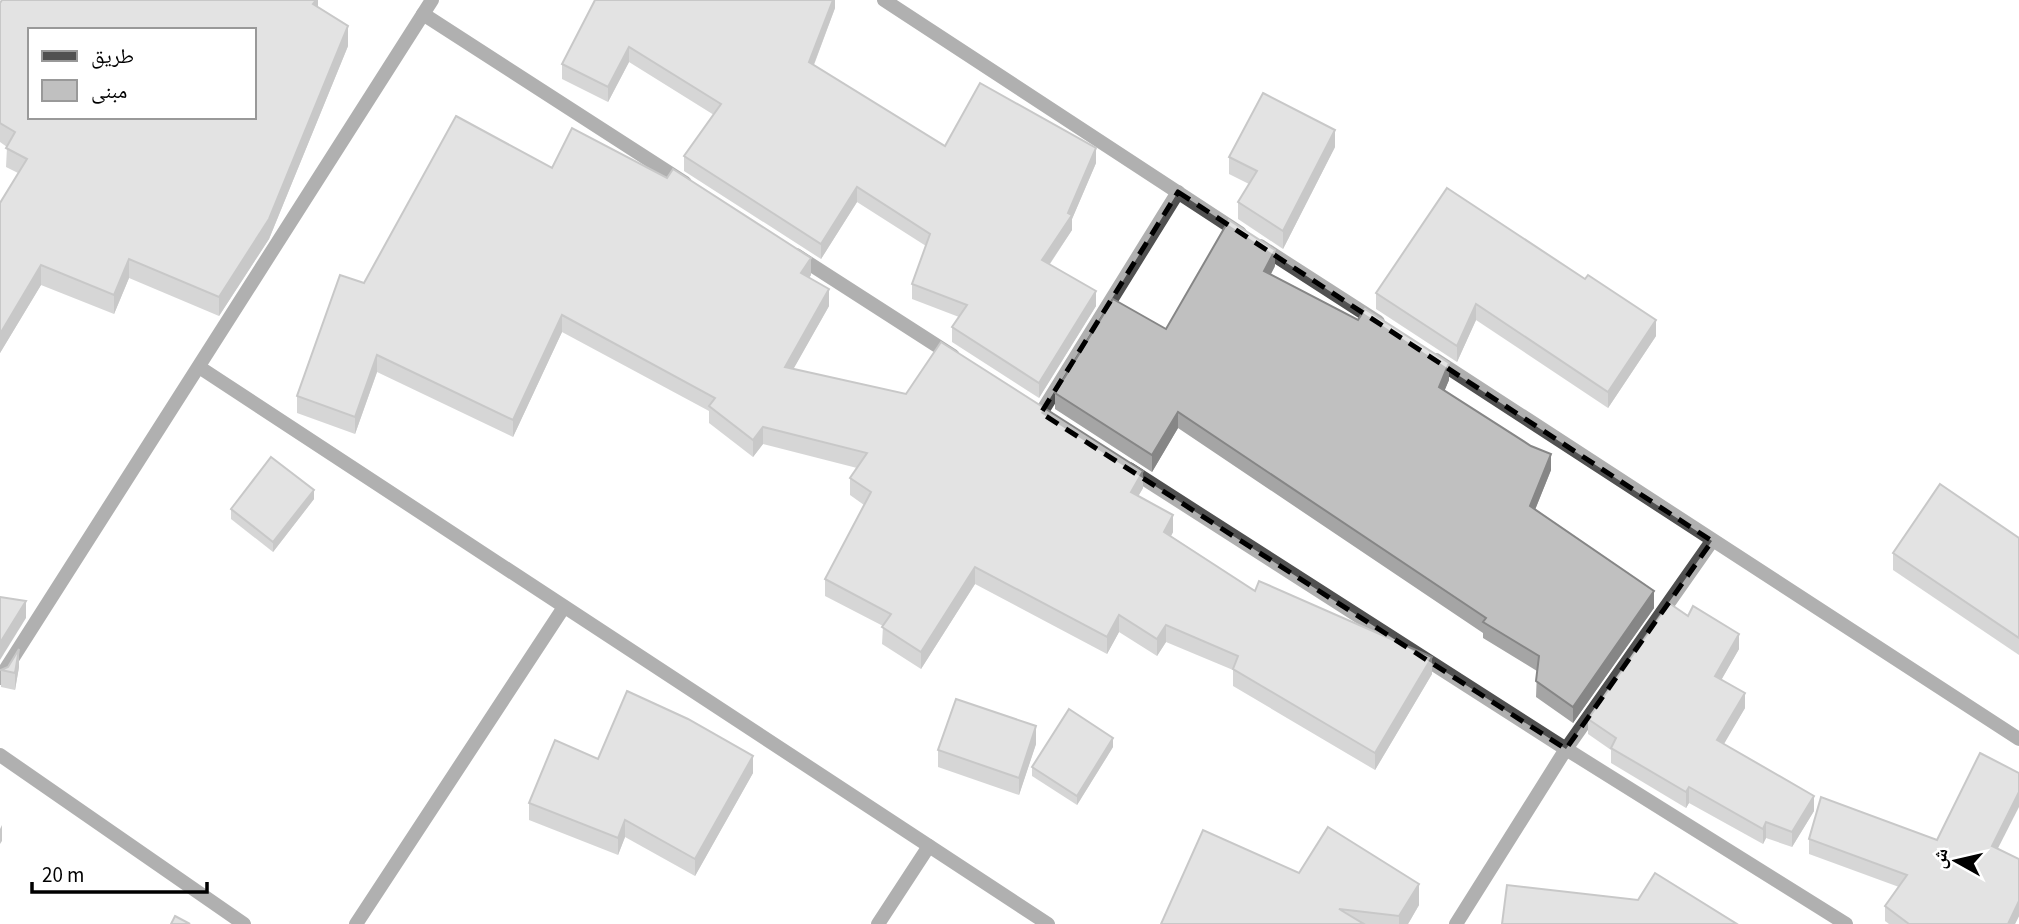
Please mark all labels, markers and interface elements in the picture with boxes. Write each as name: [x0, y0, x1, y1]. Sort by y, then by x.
legend: [28, 28, 256, 119]
text: طريق: [91, 41, 134, 71]
text: مبنى: [91, 76, 127, 106]
north arrow: [1921, 826, 1991, 896]
text: ش: [1926, 847, 1955, 871]
scale bar: [32, 850, 206, 894]
text: 20 m: [42, 860, 84, 890]

